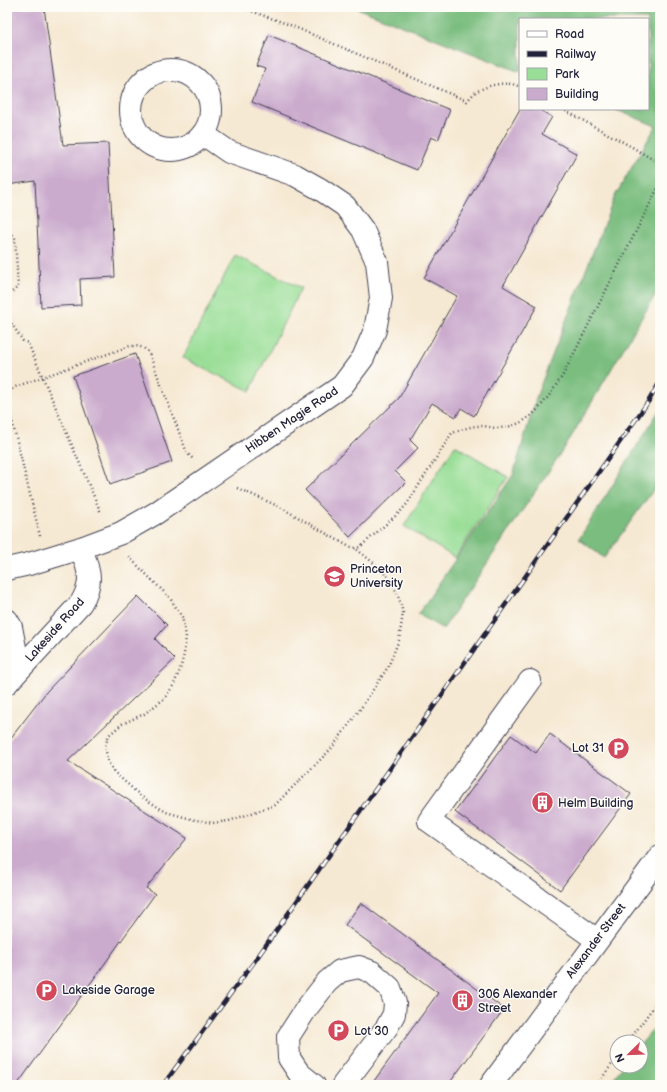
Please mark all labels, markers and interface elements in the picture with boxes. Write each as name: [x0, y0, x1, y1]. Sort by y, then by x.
legend: [519, 18, 649, 110]
text: Road: [555, 27, 584, 42]
text: Railway: [555, 47, 597, 62]
text: Park: [555, 67, 579, 82]
text: Building: [555, 87, 599, 102]
street label: Hibben Magie Road: [243, 383, 341, 457]
place label: Princeton University: [350, 562, 403, 591]
school or university icon: Princeton University: [321, 563, 347, 589]
street label: Lakeside Road: [22, 595, 88, 665]
parking icon: Lot 31: [606, 735, 632, 761]
place label: Lot 31: [572, 741, 604, 756]
building icon: Helm Building: [530, 790, 556, 816]
place label: Helm Building: [558, 796, 633, 811]
street label: Alexander Street: [563, 900, 629, 981]
parking icon: Lakeside Garage: [33, 977, 59, 1003]
place label: Lakeside Garage: [62, 983, 155, 998]
place label: 306 Alexander Street: [478, 987, 558, 1016]
building icon: 306 Alexander Street: [450, 988, 476, 1014]
parking icon: Lot 30: [326, 1018, 352, 1044]
place label: Lot 30: [354, 1024, 389, 1039]
north arrow: [609, 1034, 649, 1074]
text: N: [613, 1051, 628, 1064]

